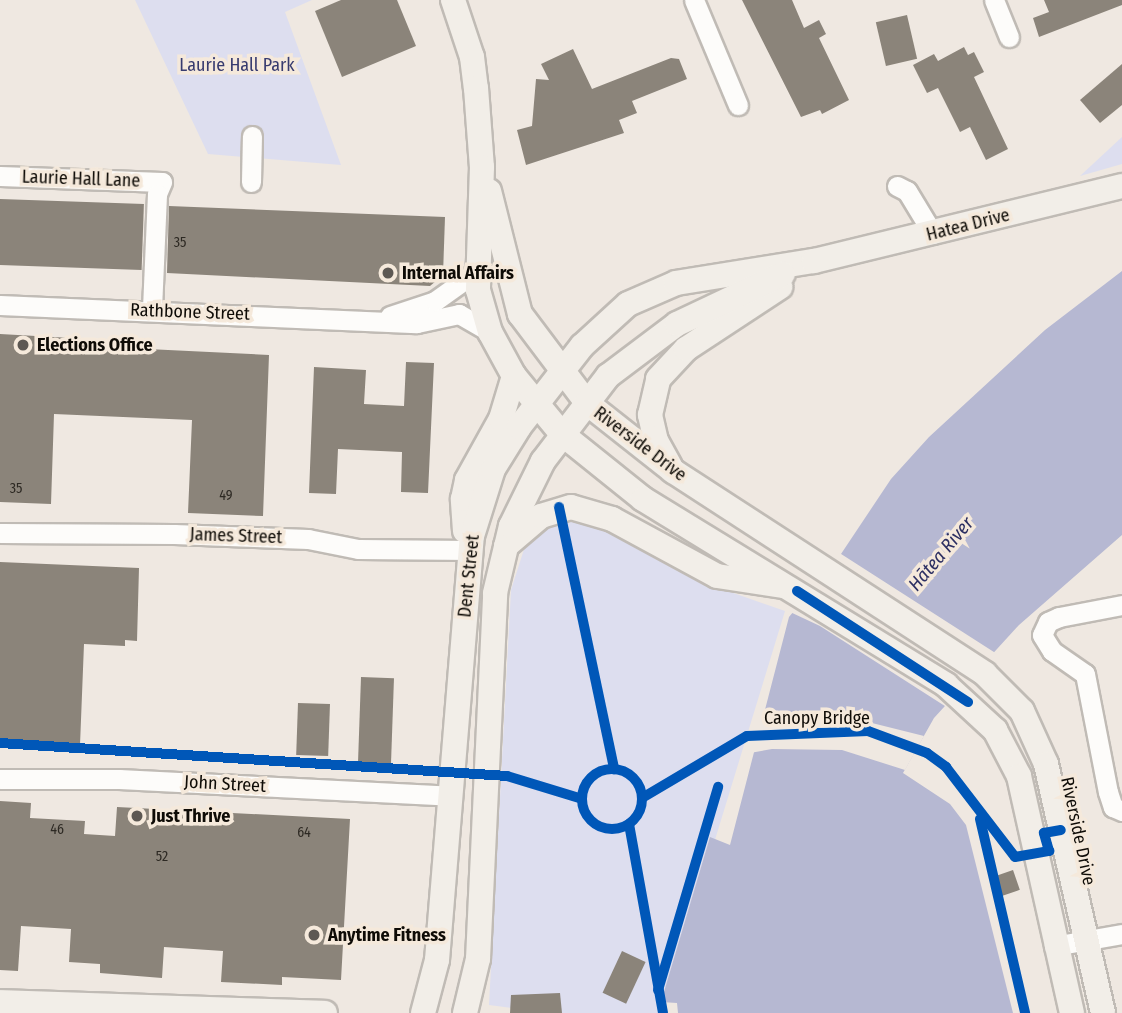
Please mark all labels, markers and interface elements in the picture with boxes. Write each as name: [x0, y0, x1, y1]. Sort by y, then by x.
park label: Laurie Hall Park: [179, 54, 295, 76]
street label: Laurie Hall Lane: [21, 166, 141, 192]
street label: Hatea Drive: [924, 204, 1012, 246]
house number: 35: [174, 235, 186, 251]
place label: Internal Affairs: [402, 262, 514, 284]
marker: Internal Affairs: [380, 265, 396, 281]
street label: Rathbone Street: [130, 299, 250, 325]
place label: Elections Office: [37, 334, 153, 356]
marker: Elections Office: [15, 337, 31, 353]
street label: Riverside Drive: [589, 402, 691, 486]
house number: 35: [10, 481, 22, 497]
house number: 49: [219, 488, 233, 504]
water label: Hātea River: [904, 512, 978, 596]
street label: James Street: [189, 524, 283, 548]
street label: Dent Street: [454, 533, 484, 619]
street label: Canopy Bridge: [764, 707, 870, 729]
street label: John Street: [184, 771, 266, 797]
street label: Riverside Drive: [1056, 775, 1100, 887]
place label: Just Thrive: [151, 805, 230, 827]
marker: Just Thrive: [129, 808, 145, 824]
house number: 46: [50, 822, 64, 838]
house number: 64: [297, 825, 311, 841]
house number: 52: [156, 849, 168, 865]
place label: Anytime Fitness: [328, 924, 446, 946]
marker: Anytime Fitness: [306, 927, 322, 943]

